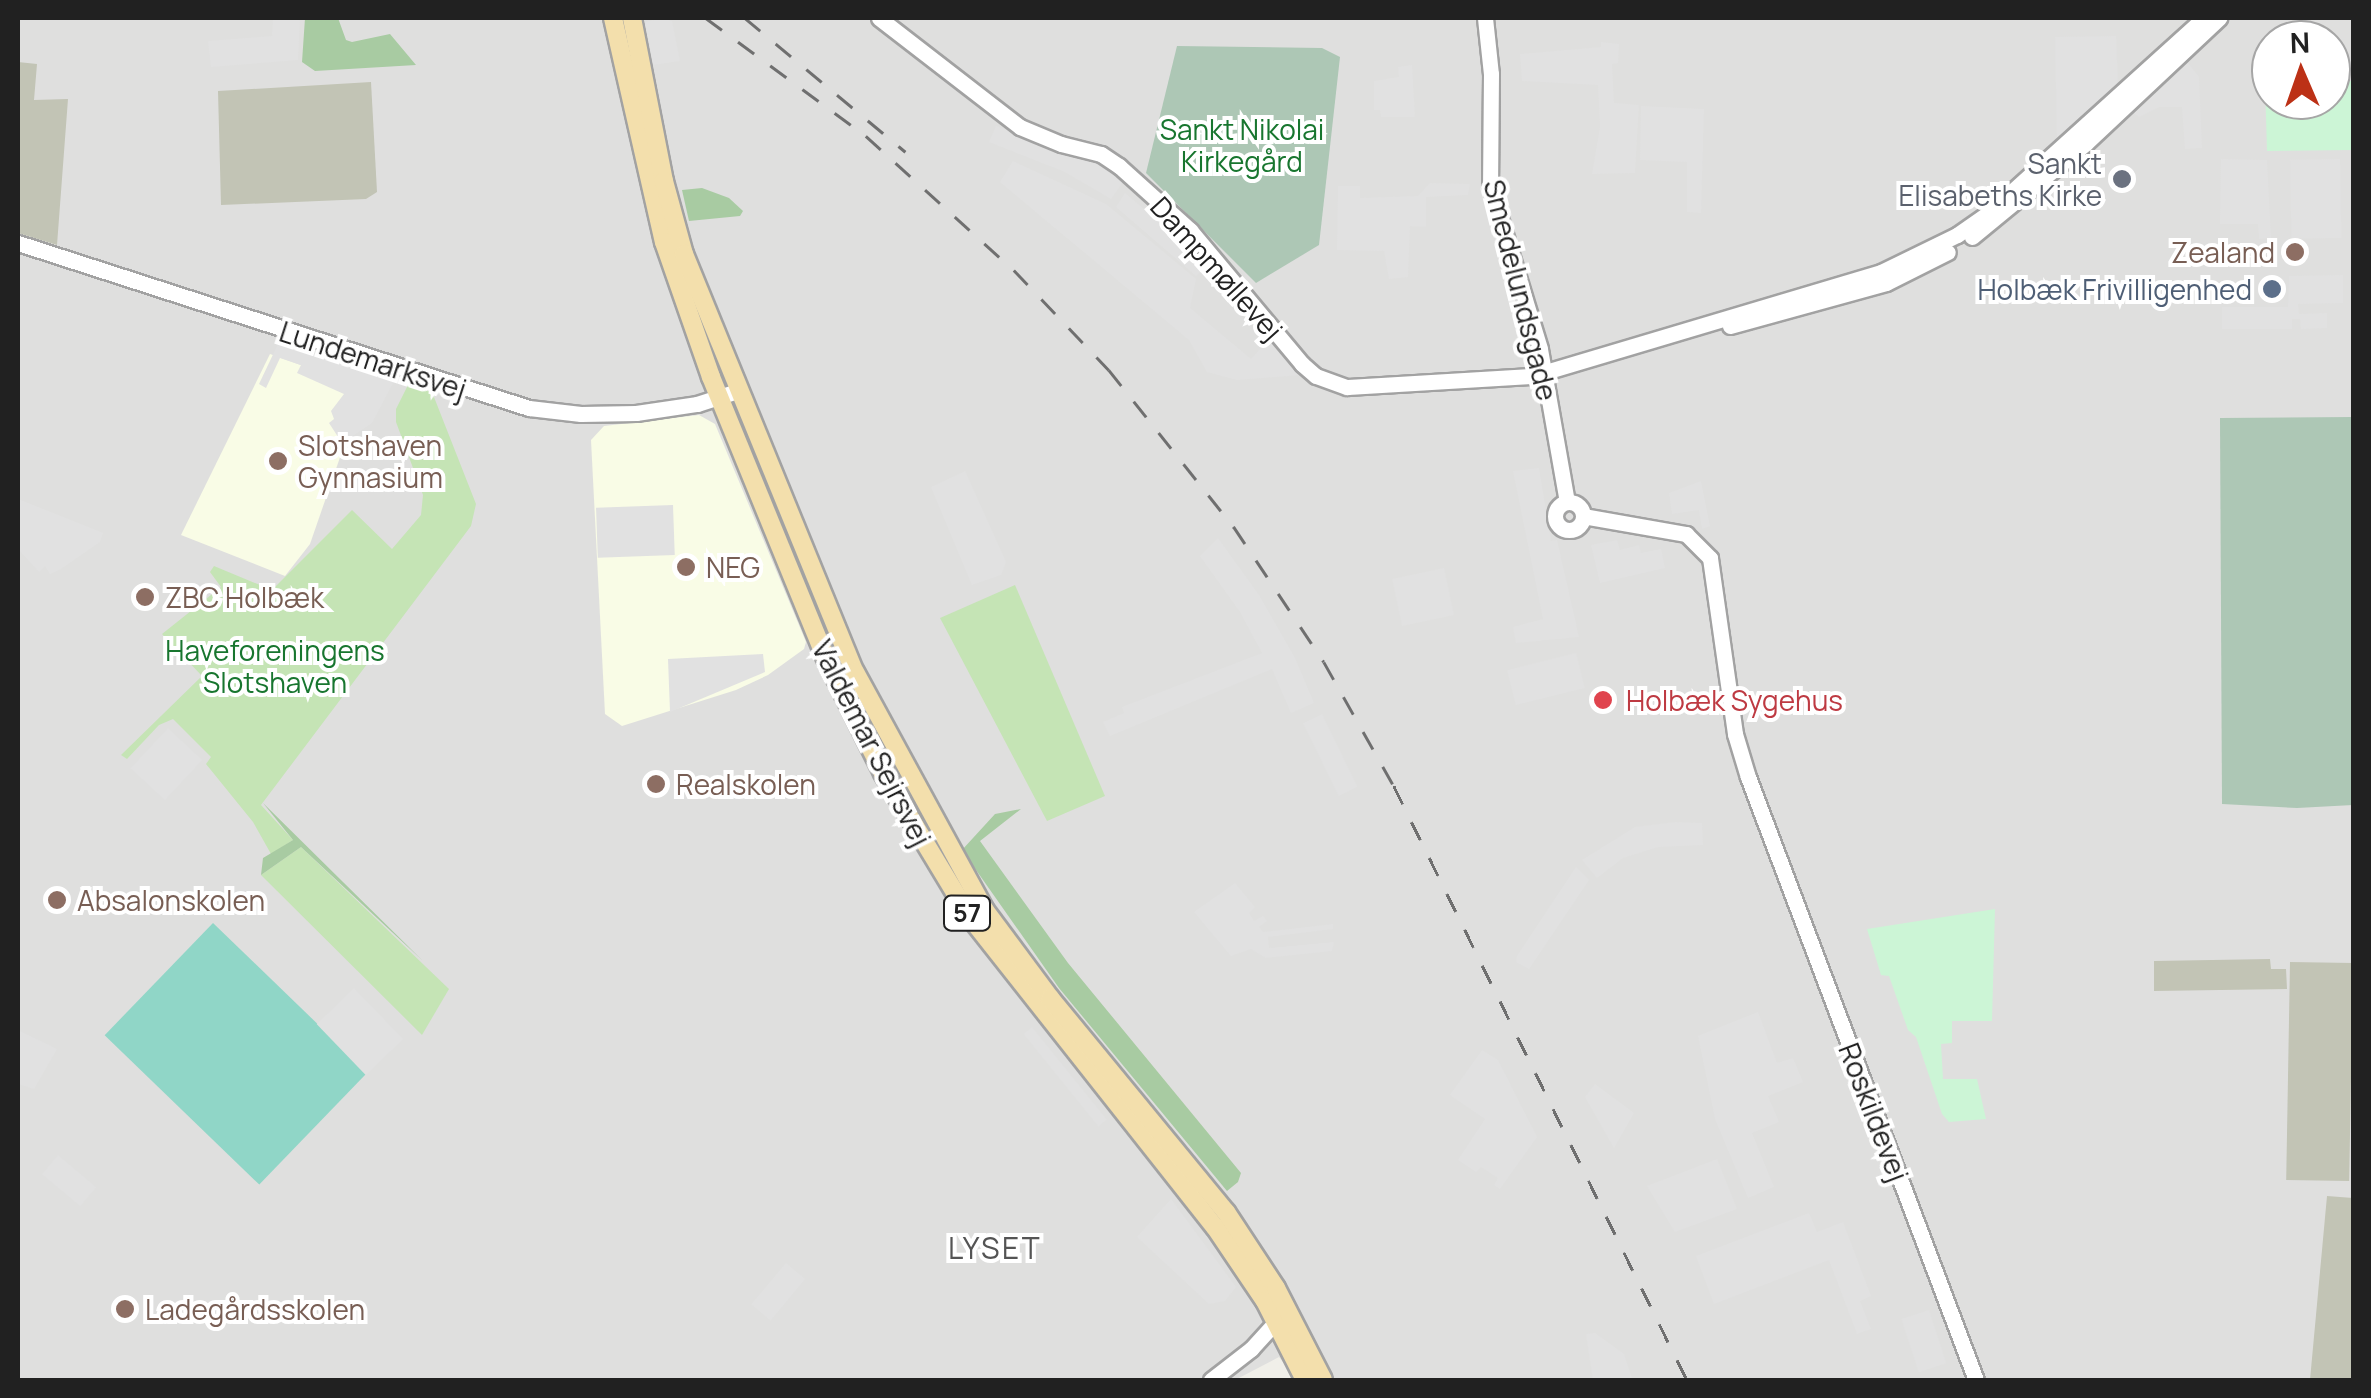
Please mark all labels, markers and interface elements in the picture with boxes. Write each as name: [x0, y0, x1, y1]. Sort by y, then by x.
north arrow: [2251, 20, 2351, 120]
text: N: [2289, 23, 2311, 61]
park label: Sankt Nikolai Kirkegård: [1160, 112, 1324, 178]
place label: Sankt Elisabeths Kirke: [1898, 146, 2102, 212]
marker: Sankt Elisabeths Kirke: [2111, 168, 2133, 190]
street label: Smedelundsgade: [1477, 176, 1565, 404]
street label: Dampmøllevej: [1144, 190, 1290, 346]
place label: Zealand: [2171, 235, 2275, 269]
marker: Zealand: [2284, 241, 2306, 263]
place label: Holbæk Frivilligenhed: [1977, 272, 2252, 306]
marker: Holbæk Frivilligenhed: [2261, 278, 2283, 300]
street label: Lundemarksvej: [275, 314, 471, 406]
place label: Slotshaven Gynnasium: [298, 428, 443, 494]
marker: Slotshaven Gynnasium: [267, 450, 289, 472]
place label: NEG: [706, 550, 760, 584]
marker: NEG: [675, 556, 697, 578]
place label: ZBC Holbæk: [165, 580, 324, 614]
marker: ZBC Holbæk: [134, 586, 156, 608]
park label: Haveforeningens Slotshaven: [165, 633, 385, 699]
street label: Valdemar Sejrsvej: [806, 634, 938, 852]
place label: Holbæk Sygehus: [1626, 683, 1843, 717]
marker: Holbæk Sygehus: [1590, 687, 1616, 713]
place label: Realskolen: [676, 767, 816, 801]
marker: Realskolen: [645, 773, 667, 795]
place label: Absalonskolen: [77, 883, 265, 917]
marker: Absalonskolen: [46, 889, 68, 911]
road number: 57: [942, 893, 992, 933]
street label: Roskildevej: [1832, 1038, 1916, 1186]
district label: LYSET: [948, 1230, 1042, 1266]
place label: Ladegårdsskolen: [145, 1292, 365, 1326]
marker: Ladegårdsskolen: [114, 1298, 136, 1320]

